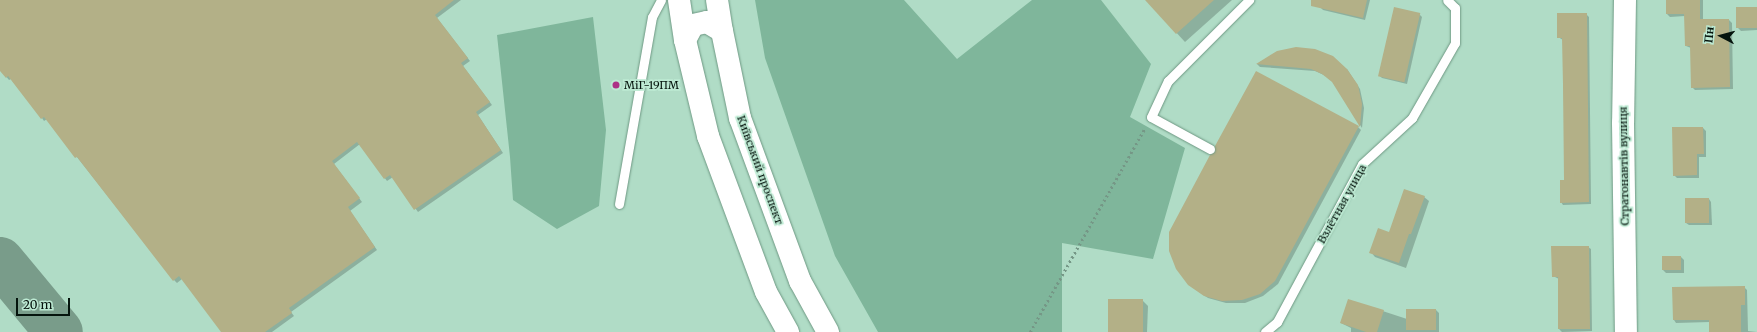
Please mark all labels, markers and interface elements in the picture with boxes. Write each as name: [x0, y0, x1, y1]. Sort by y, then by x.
north arrow: [1701, 16, 1741, 56]
text: Пн: [1701, 26, 1717, 44]
place label: МіГ-19ПМ: [624, 78, 679, 92]
marker: МіГ-19ПМ: [611, 80, 621, 90]
street label: Стратонавтів вулиця: [1616, 106, 1632, 226]
street label: Київський проспект: [734, 114, 786, 226]
street label: Взлётная улица: [1315, 162, 1369, 246]
scale bar: [18, 290, 72, 316]
text: 20 m: [23, 297, 52, 312]

